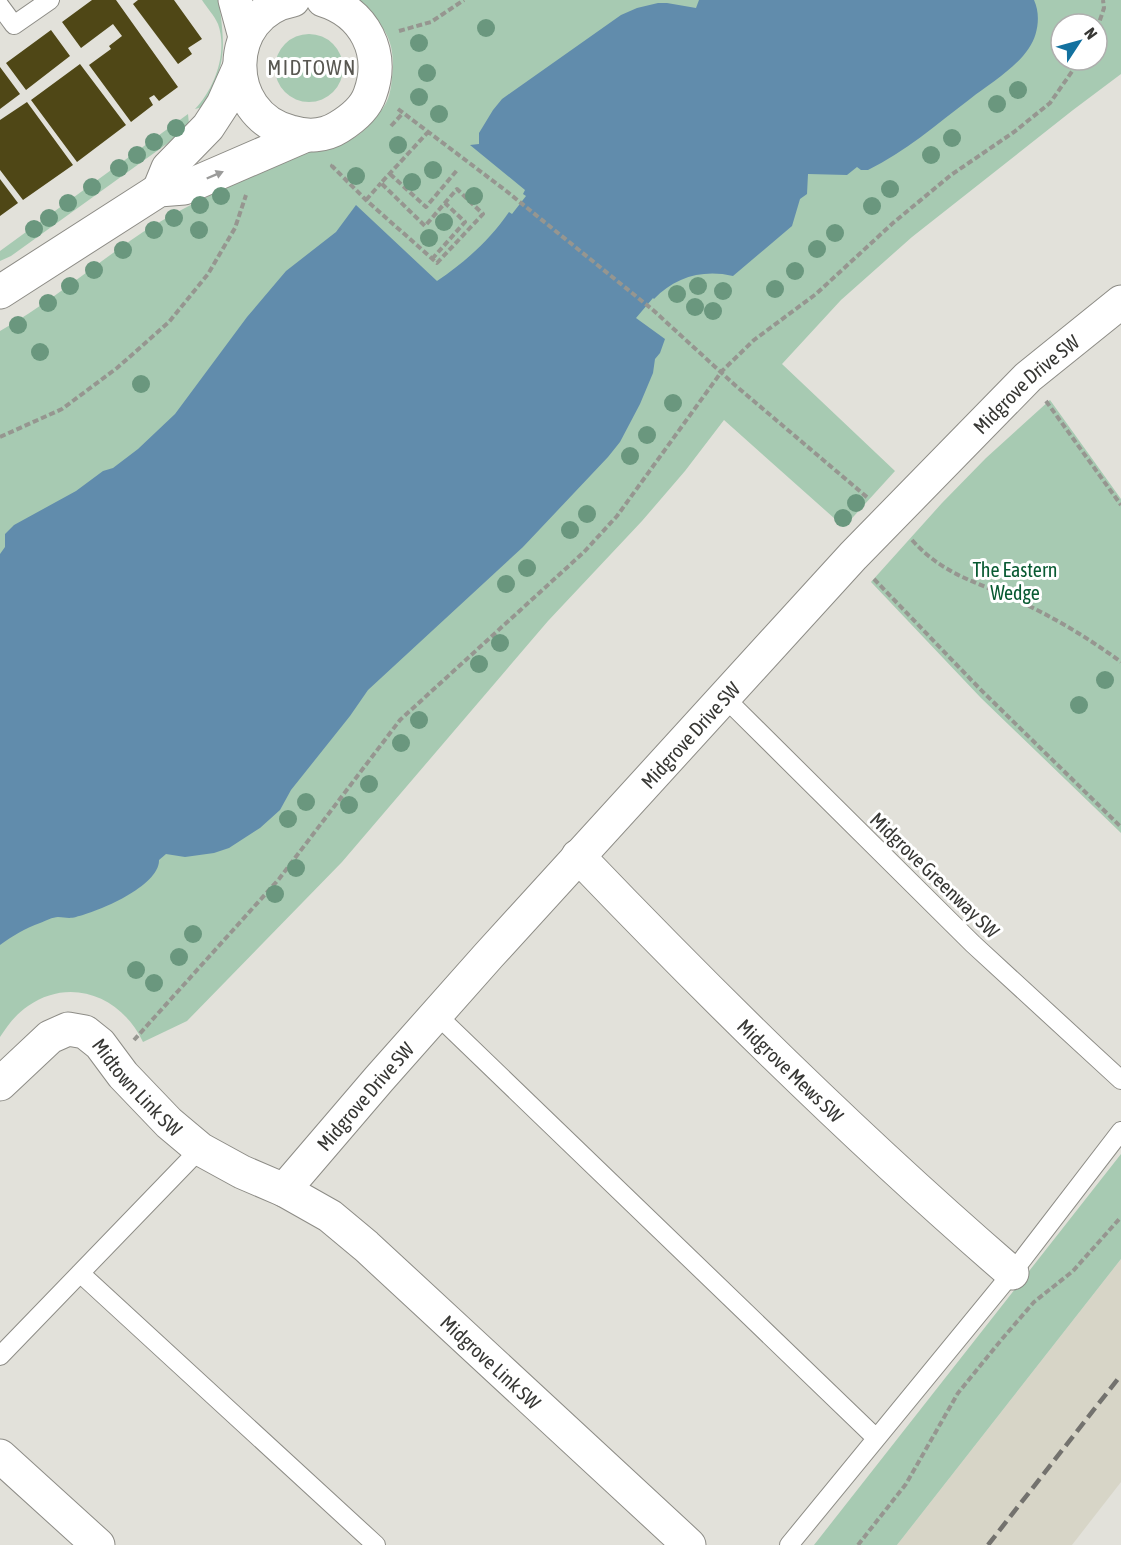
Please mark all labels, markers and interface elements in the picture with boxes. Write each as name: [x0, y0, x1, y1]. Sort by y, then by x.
north arrow: [1049, 12, 1109, 72]
text: N: [1081, 24, 1101, 42]
district label: MIDTOWN: [267, 55, 357, 79]
one-way arrow: [206, 170, 224, 180]
street label: Midgrove Drive SW: [968, 329, 1084, 438]
park label: The Eastern Wedge: [972, 558, 1058, 604]
street label: Midgrove Drive SW: [636, 677, 744, 793]
street label: Midgrove Greenway SW: [866, 808, 1005, 943]
street label: Midgrove Mews SW: [733, 1014, 849, 1127]
street label: Midtown Link SW: [88, 1034, 187, 1141]
street label: Midgrove Drive SW: [312, 1037, 418, 1155]
street label: Midgrove Link SW: [436, 1310, 546, 1414]

